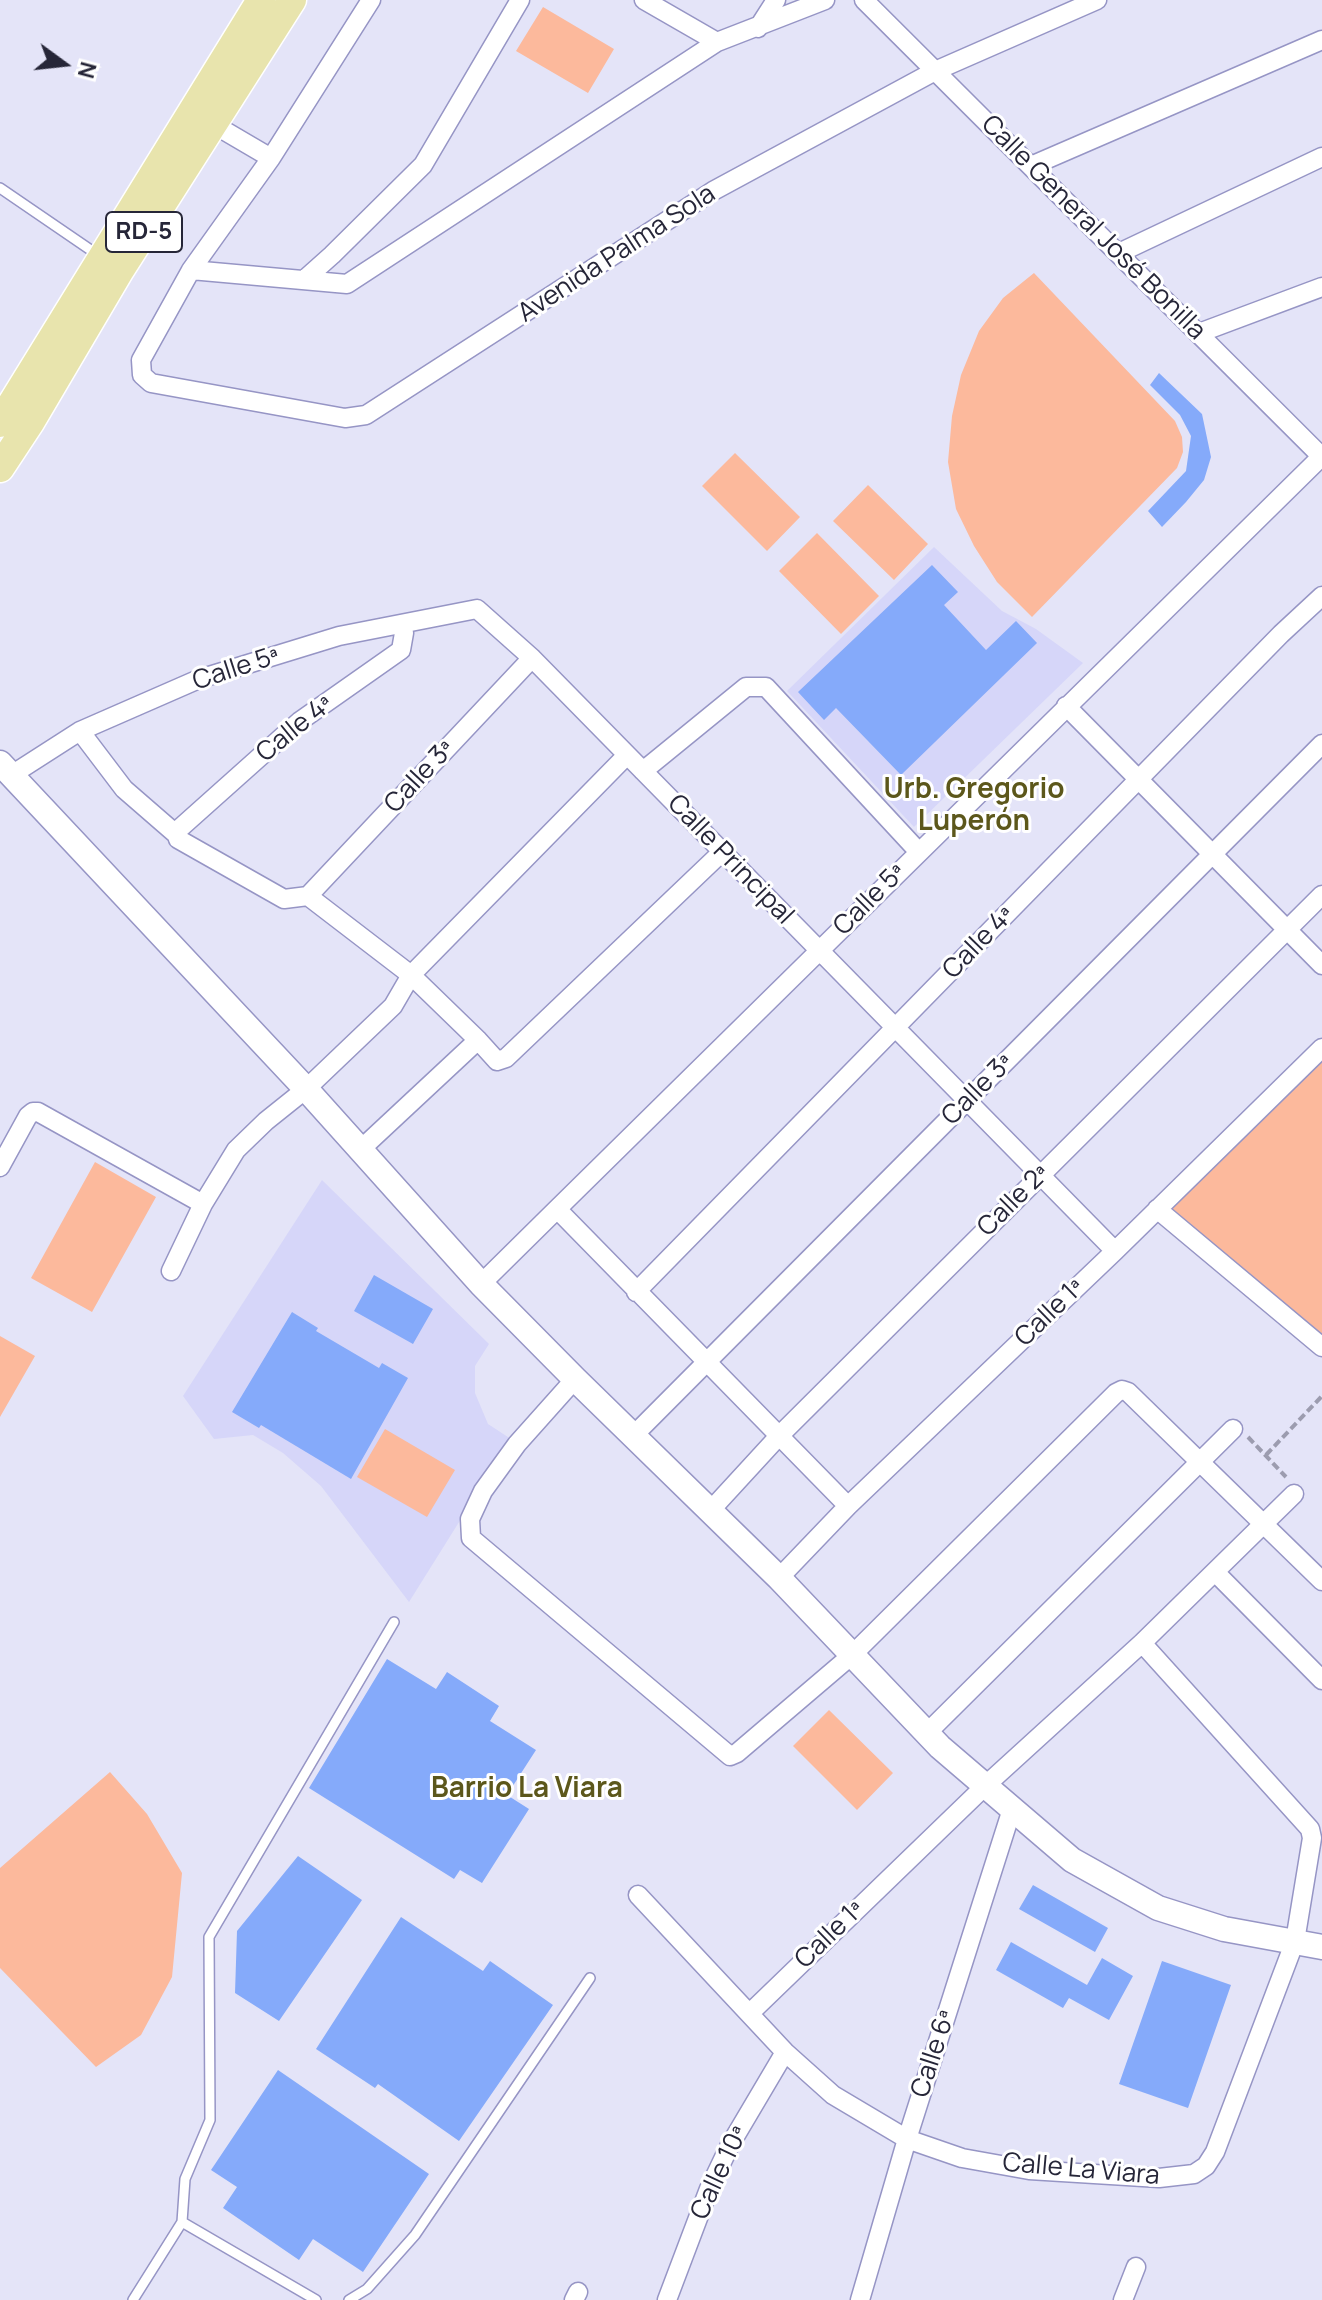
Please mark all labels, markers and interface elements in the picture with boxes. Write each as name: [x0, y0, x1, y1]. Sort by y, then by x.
north arrow: [24, 24, 104, 104]
text: N: [71, 59, 104, 82]
street label: Calle General José Bonilla: [974, 109, 1212, 347]
street label: Avenida Palma Sola: [513, 179, 721, 329]
road number: RD-5: [106, 212, 182, 252]
street label: Calle 5ª: [189, 640, 283, 698]
street label: Calle 4ª: [251, 689, 339, 769]
street label: Calle 3ª: [379, 734, 461, 820]
district label: Urb. Gregorio Luperón: [883, 773, 1065, 839]
street label: Calle Principal: [660, 789, 800, 931]
street label: Calle 5ª: [828, 858, 912, 942]
street label: Calle 4ª: [937, 900, 1021, 986]
street label: Calle 3ª: [936, 1048, 1020, 1132]
street label: Calle 2ª: [972, 1159, 1056, 1243]
street label: Calle 1ª: [1009, 1273, 1091, 1353]
district label: Barrio La Viara: [431, 1772, 623, 1806]
street label: Calle 1ª: [789, 1895, 871, 1975]
street label: Calle 6ª: [905, 2006, 963, 2102]
street label: Calle 10ª: [685, 2121, 755, 2225]
street label: Calle La Viara: [1001, 2148, 1161, 2192]

